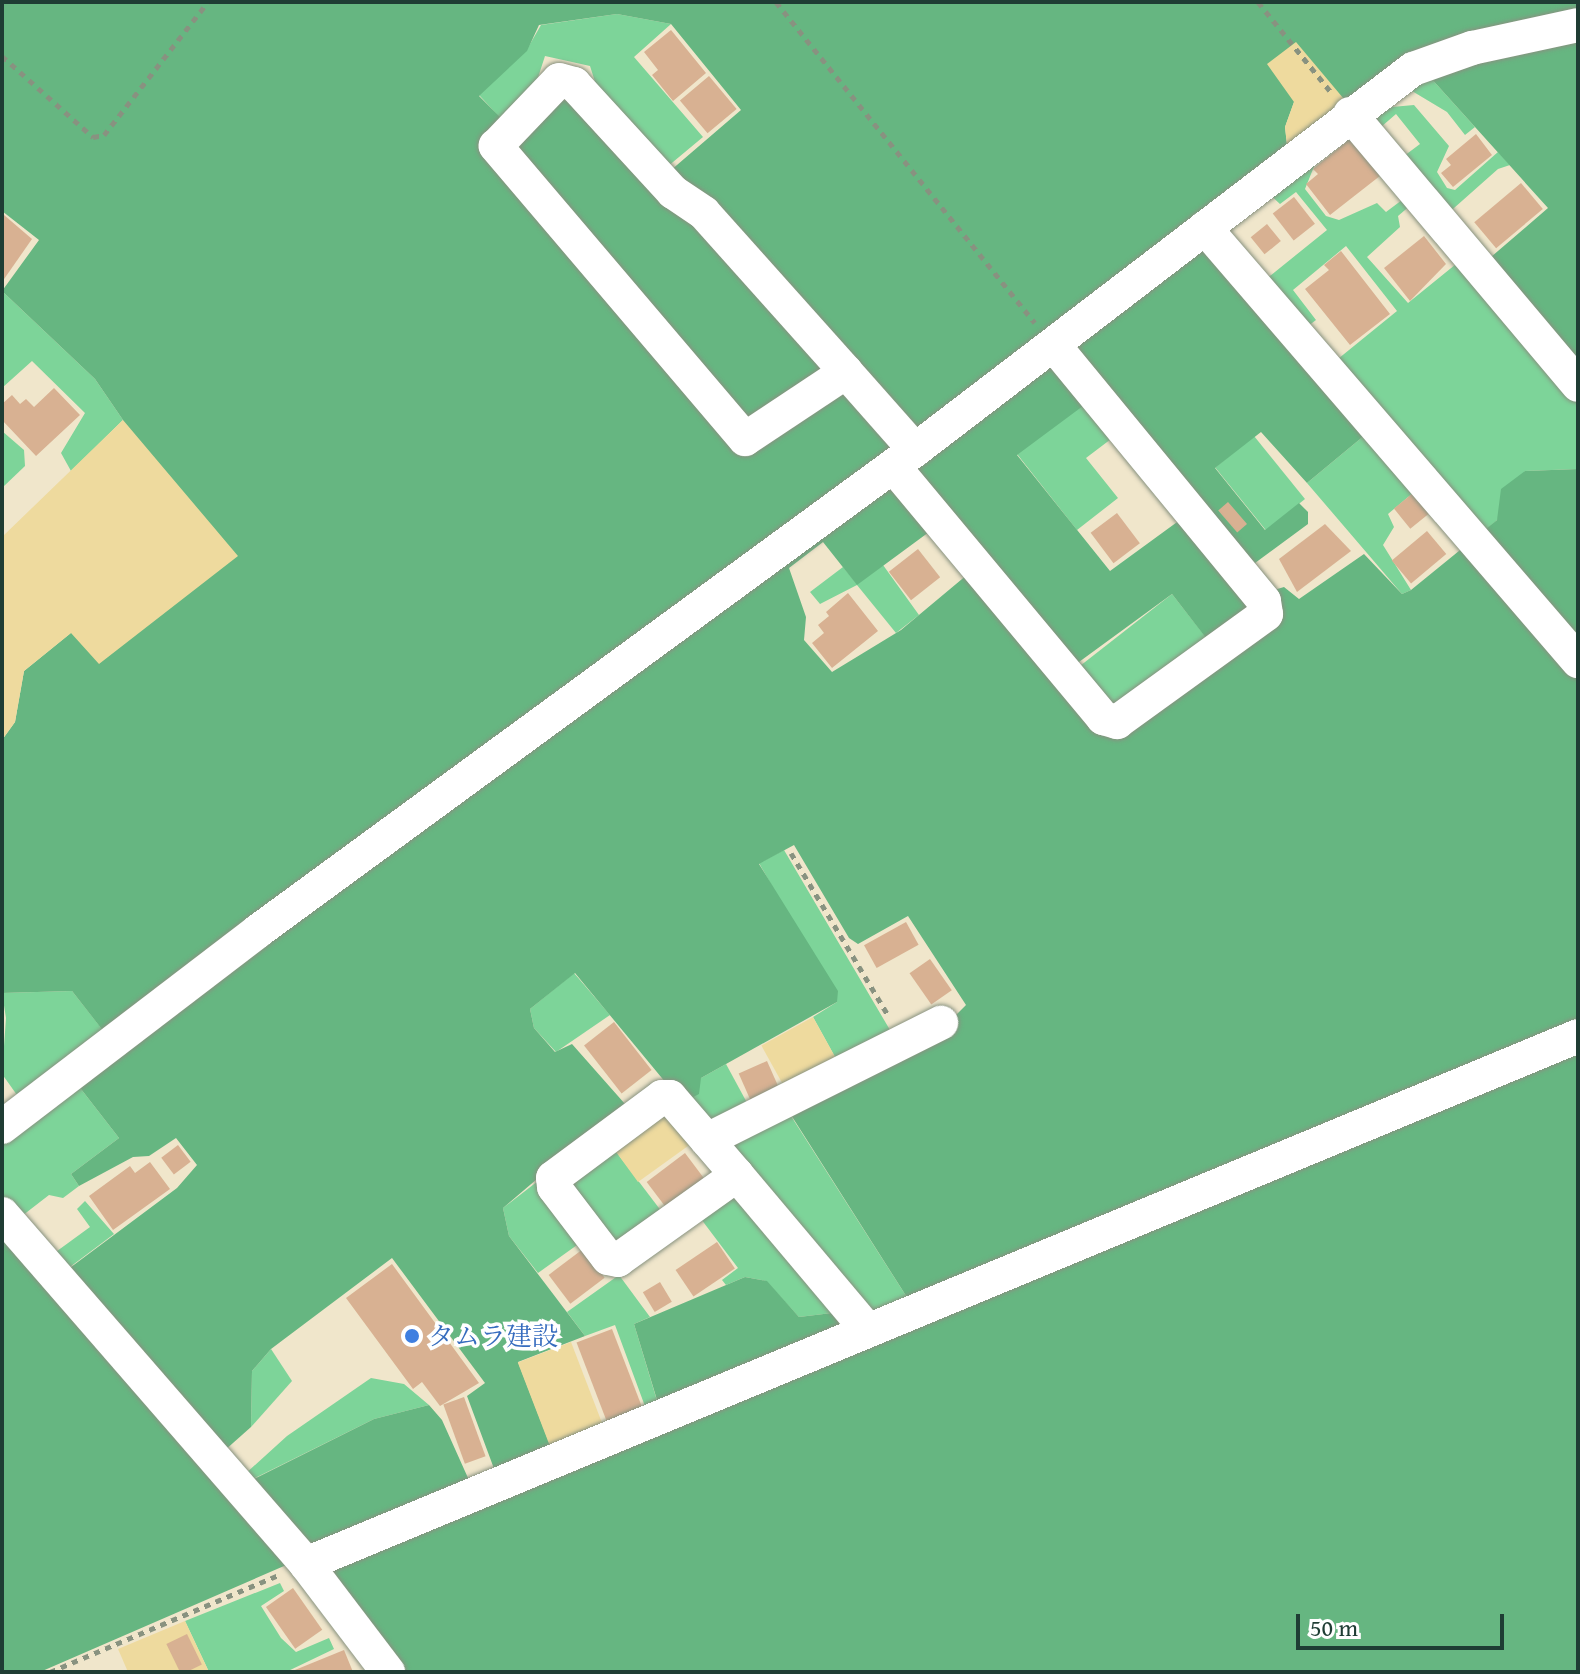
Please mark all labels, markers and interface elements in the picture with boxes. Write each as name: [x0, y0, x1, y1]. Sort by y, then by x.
place label: タムラ建設: [428, 1320, 558, 1352]
marker: タムラ建設: [403, 1327, 421, 1345]
scale bar: [1300, 1598, 1508, 1648]
text: 50 m: [1310, 1610, 1358, 1645]

